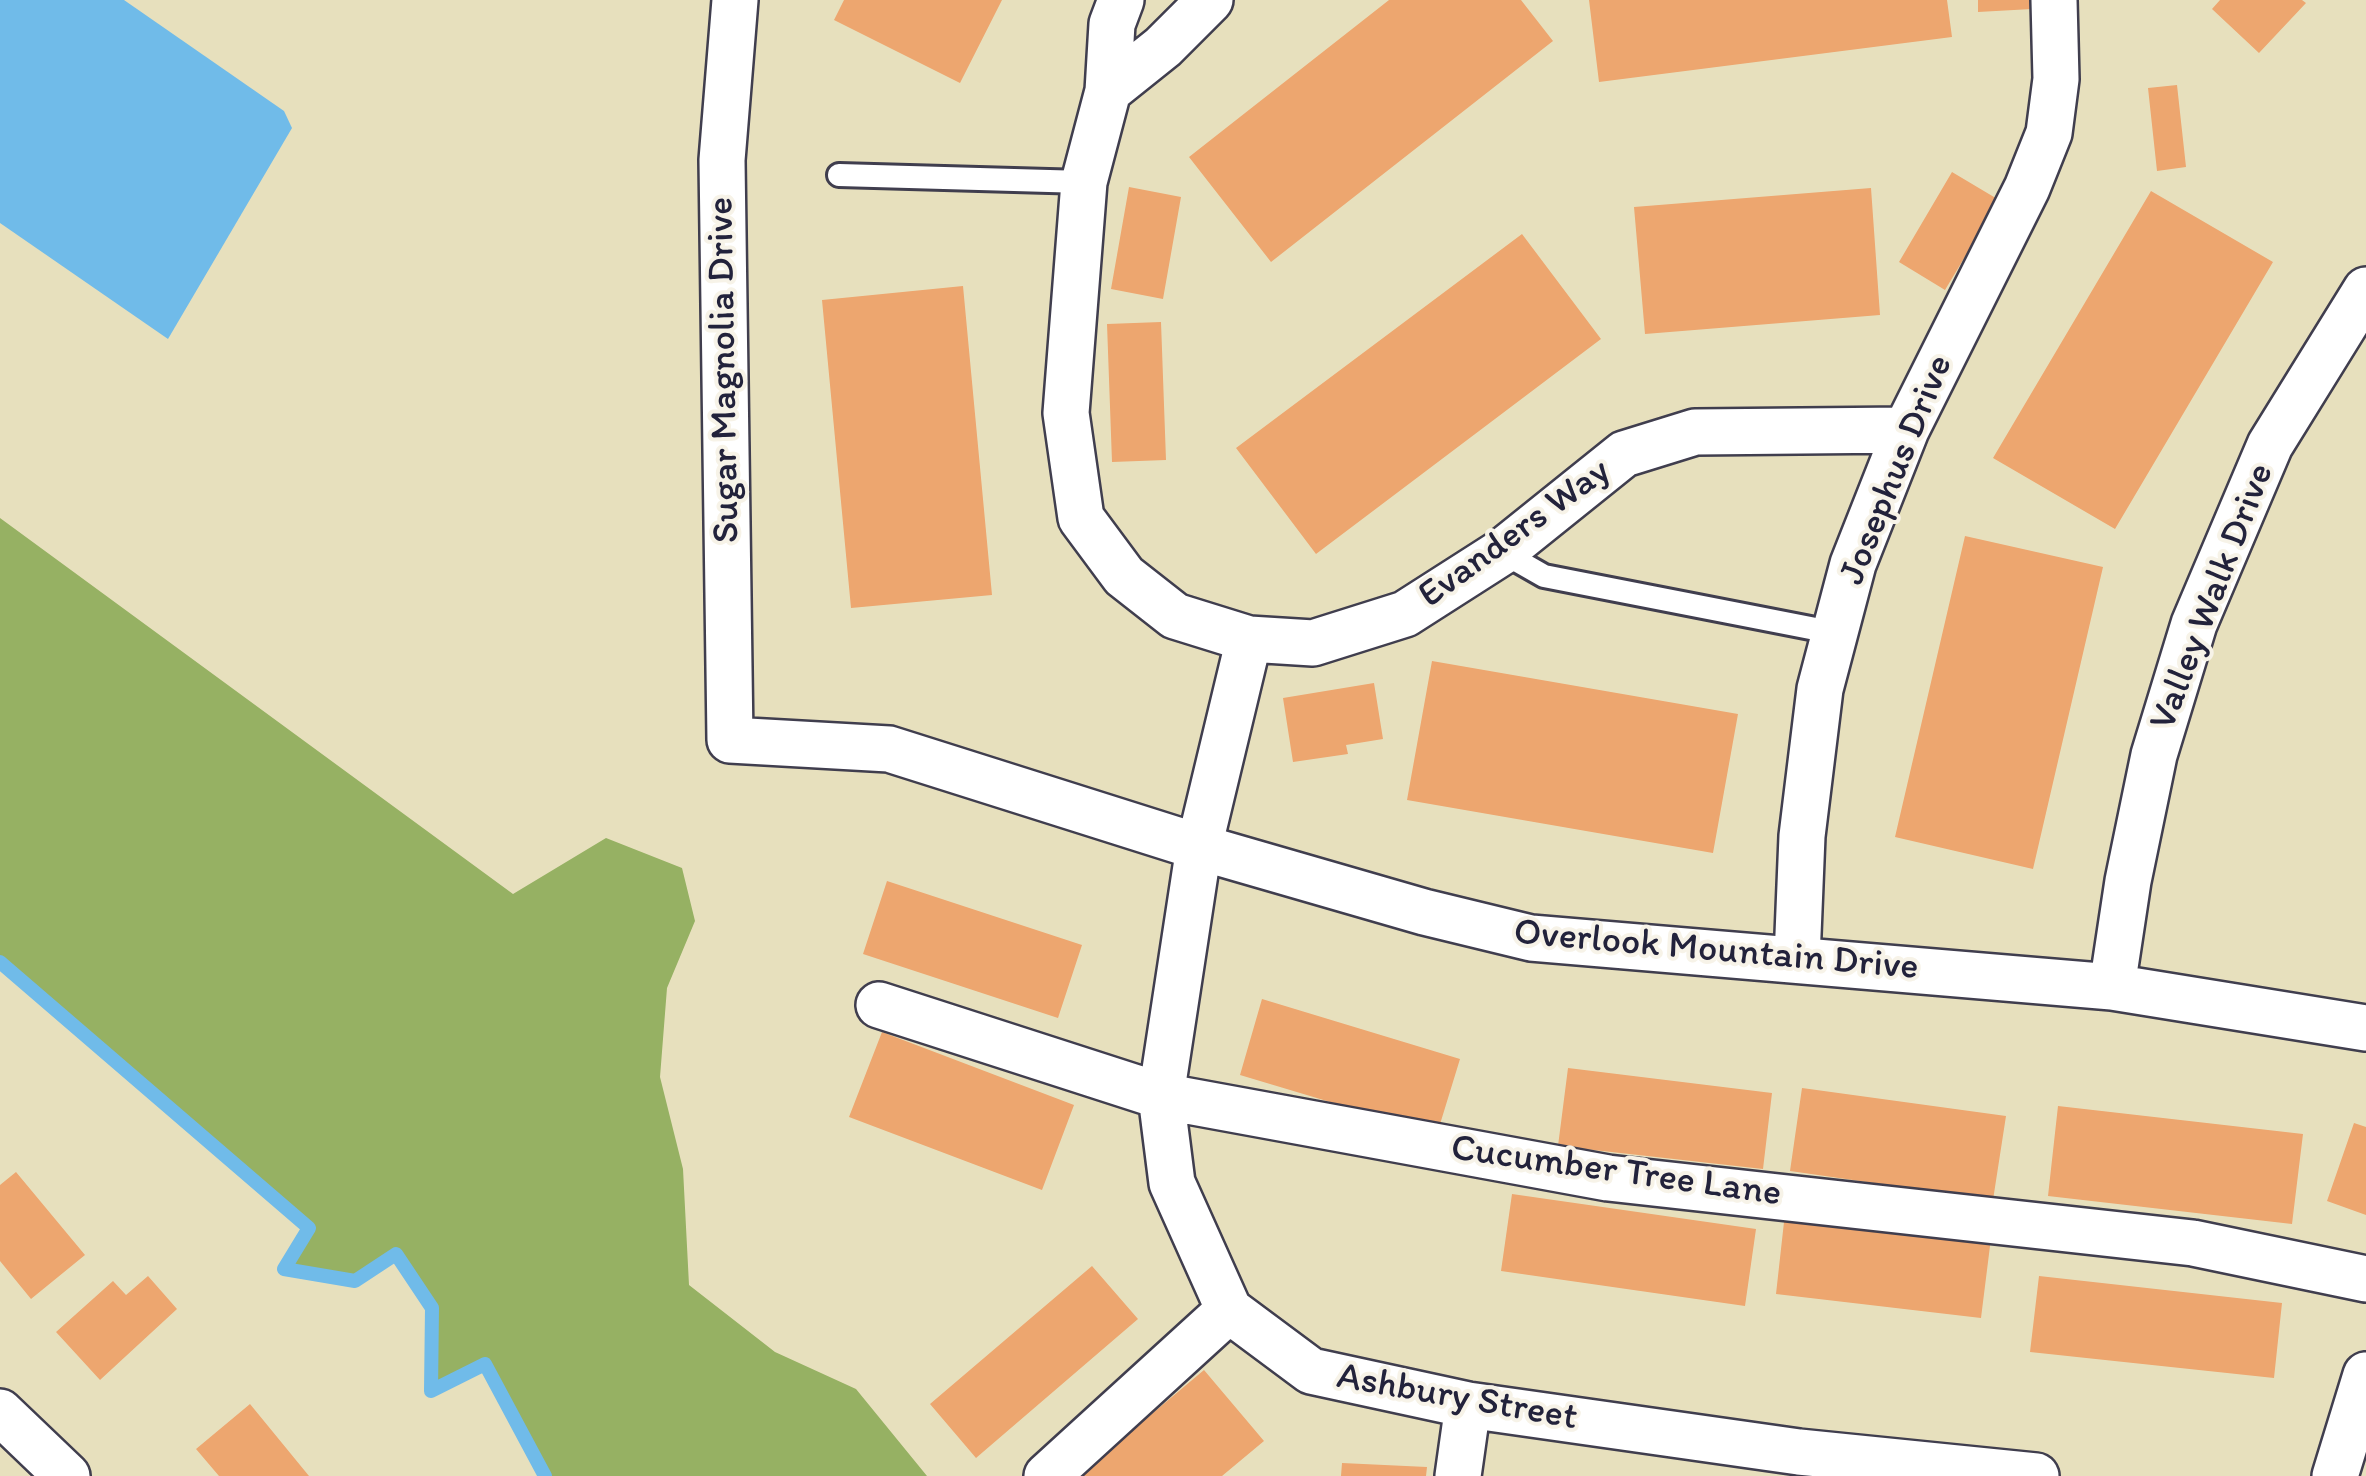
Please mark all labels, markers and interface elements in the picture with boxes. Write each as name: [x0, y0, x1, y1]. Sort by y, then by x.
street label: Sugar Magnolia Drive: [699, 196, 751, 544]
street label: Josephus Drive: [1830, 349, 1964, 591]
street label: Evanders Way: [1410, 449, 1620, 619]
street label: Valley Walk Drive: [2141, 457, 2285, 737]
street label: Overlook Mountain Drive: [1512, 911, 1920, 991]
street label: Cucumber Tree Lane: [1448, 1126, 1784, 1218]
street label: Ashbury Street: [1333, 1354, 1581, 1442]

